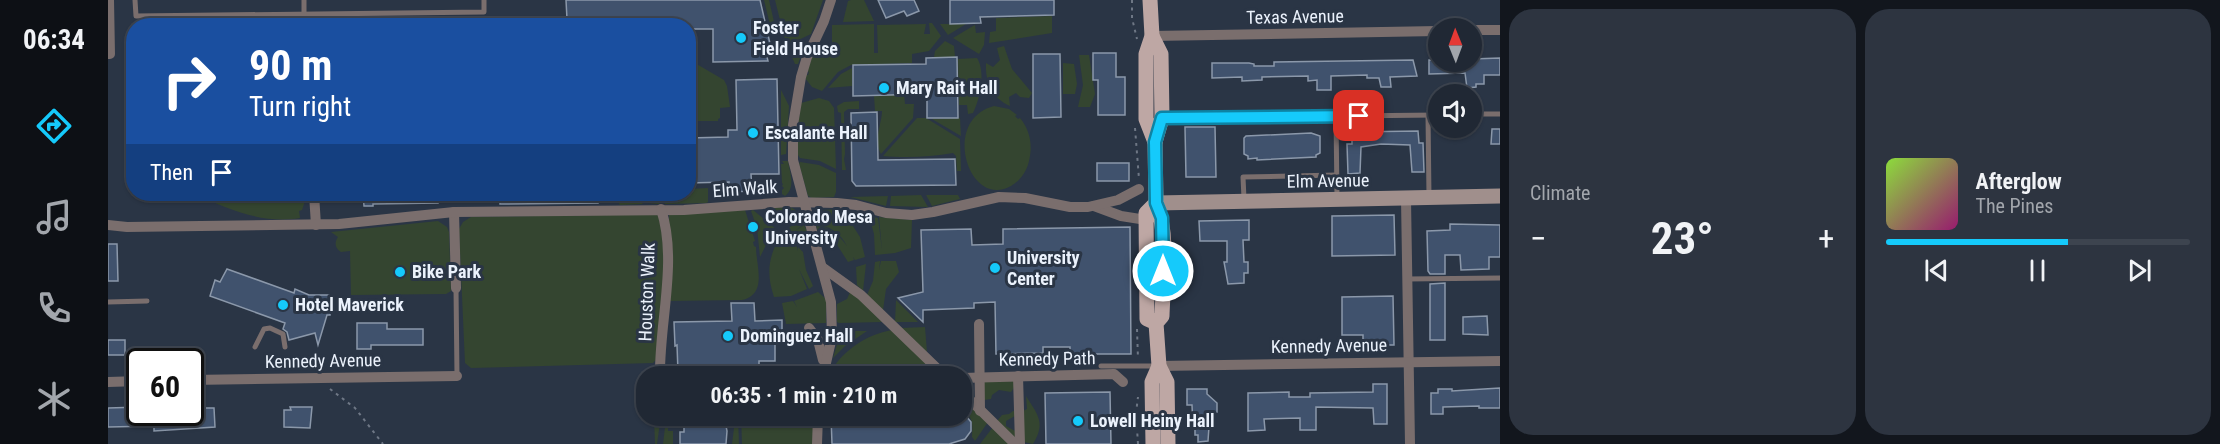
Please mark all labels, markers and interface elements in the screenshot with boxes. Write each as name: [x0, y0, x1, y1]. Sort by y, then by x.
street label: Texas Avenue: [1246, 5, 1344, 28]
place label: Foster Field House: [753, 17, 838, 59]
north arrow: [1428, 18, 1482, 72]
map controls: [1428, 18, 1482, 138]
text: 06:34: [23, 24, 85, 56]
marker: Foster Field House: [734, 31, 748, 45]
text: 90 m: [249, 41, 332, 90]
icon: right: [150, 42, 228, 120]
place label: Mary Rait Hall: [896, 77, 998, 98]
marker: Mary Rait Hall: [877, 81, 891, 95]
button: sound: [1428, 84, 1482, 138]
pin: [1333, 90, 1384, 141]
text: Turn right: [249, 91, 351, 123]
icon: arrive: [1342, 99, 1375, 132]
icon: directions: [33, 105, 75, 147]
place label: Escalante Hall: [765, 122, 868, 143]
marker: Escalante Hall: [746, 126, 760, 140]
icon: arrive: [205, 156, 238, 189]
text: Then: [150, 160, 193, 185]
street label: Elm Avenue: [1287, 169, 1369, 192]
text: Afterglow: [1976, 169, 2062, 194]
street label: Elm Walk: [712, 176, 778, 201]
text: Climate: [1530, 181, 1590, 205]
text: The Pines: [1976, 194, 2053, 218]
icon: music: [33, 196, 75, 238]
place label: Colorado Mesa University: [765, 206, 873, 248]
text: 23°: [1651, 212, 1714, 265]
text: −: [1530, 219, 1547, 258]
text: +: [1818, 219, 1834, 258]
marker: Colorado Mesa University: [746, 220, 760, 234]
position arrow: [1131, 239, 1195, 303]
street label: Houston Walk: [634, 242, 659, 342]
place label: University Center: [1007, 247, 1079, 289]
icon: previous: [1920, 254, 1953, 287]
icon: pause: [2021, 254, 2054, 287]
icon: next: [2123, 254, 2156, 287]
place label: Bike Park: [412, 261, 481, 282]
marker: University Center: [988, 261, 1002, 275]
marker: Bike Park: [393, 265, 407, 279]
icon: phone: [33, 287, 75, 329]
place label: Hotel Maverick: [295, 294, 404, 315]
marker: Hotel Maverick: [276, 298, 290, 312]
place label: Dominguez Hall: [740, 325, 853, 346]
marker: Dominguez Hall: [721, 329, 735, 343]
street label: Kennedy Avenue: [1271, 334, 1387, 357]
street label: Kennedy Path: [998, 347, 1096, 370]
speed limit sign: 60: [126, 348, 204, 426]
street label: Kennedy Avenue: [265, 349, 381, 372]
icon: climate: [33, 378, 75, 420]
text: 06:35 · 1 min · 210 m: [711, 383, 897, 408]
place label: Lowell Heiny Hall: [1090, 410, 1215, 431]
marker: Lowell Heiny Hall: [1071, 414, 1085, 428]

